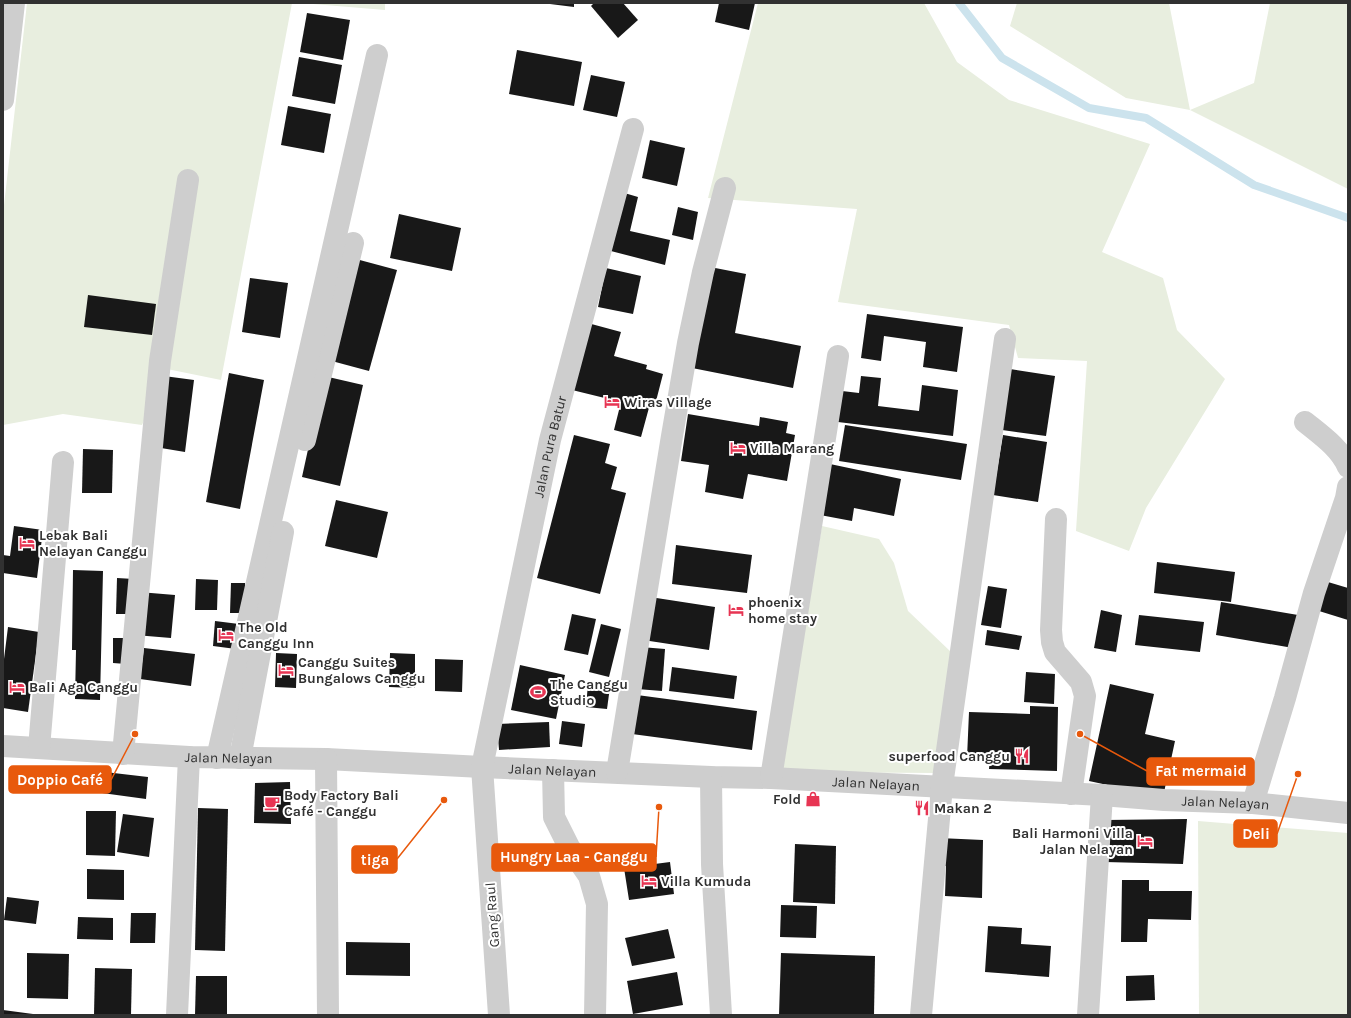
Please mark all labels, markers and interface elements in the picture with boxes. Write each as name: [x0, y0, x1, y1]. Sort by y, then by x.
street label: Jalan Pura Batur: [530, 393, 571, 499]
hotel icon: Wiras Village: [603, 393, 621, 411]
place label: Wiras Village: [624, 394, 712, 411]
hotel icon: Villa Marang: [729, 439, 747, 457]
place label: Villa Marang: [750, 440, 834, 457]
place label: Lebak Bali Nelayan Canggu: [39, 527, 147, 560]
hotel icon: Lebak Bali Nelayan Canggu: [18, 534, 36, 552]
place label: phoenix home stay: [748, 594, 817, 627]
hotel icon: phoenix home stay: [727, 601, 745, 619]
place label: The Old Canggu Inn: [238, 619, 314, 652]
hotel icon: The Old Canggu Inn: [217, 626, 235, 644]
place label: Canggu Suites Bungalows Canggu: [298, 654, 426, 687]
hotel icon: Canggu Suites Bungalows Canggu: [277, 661, 295, 679]
place label: The Canggu Studio: [550, 676, 628, 709]
hotel icon: Bali Aga Canggu: [8, 678, 26, 696]
place label: Bali Aga Canggu: [29, 679, 138, 696]
sports icon: The Canggu Studio: [529, 683, 547, 701]
restaurant icon: superfood Canggu: [1013, 747, 1031, 765]
place label: superfood Canggu: [888, 748, 1010, 765]
street label: Jalan Nelayan: [184, 749, 273, 767]
callout: Fat mermaid: [1147, 758, 1254, 785]
street label: Jalan Nelayan: [508, 760, 597, 781]
text: Fat mermaid: [1155, 762, 1247, 780]
callout: Doppio Café: [9, 766, 111, 793]
text: Doppio Café: [17, 771, 103, 789]
street label: Jalan Nelayan: [832, 773, 920, 795]
place label: Body Factory Bali Café - Canggu: [284, 787, 399, 820]
shop icon: Fold: [804, 790, 822, 808]
place label: Fold: [773, 791, 801, 808]
street label: Jalan Nelayan: [1181, 793, 1270, 814]
cafe icon: Body Factory Bali Café - Canggu: [263, 794, 281, 812]
restaurant icon: Makan 2: [913, 799, 931, 817]
place label: Makan 2: [934, 800, 992, 817]
callout: Deli: [1234, 820, 1277, 847]
place label: Bali Harmoni Villa Jalan Nelayan: [1012, 825, 1133, 858]
text: Deli: [1242, 825, 1270, 843]
hotel icon: Bali Harmoni Villa Jalan Nelayan: [1136, 832, 1154, 850]
callout: Hungry Laa - Canggu: [492, 844, 656, 871]
callout: tiga: [352, 846, 397, 873]
text: Hungry Laa - Canggu: [500, 848, 648, 866]
text: tiga: [361, 851, 389, 869]
hotel icon: Villa Kumuda: [640, 872, 658, 890]
place label: Villa Kumuda: [661, 873, 751, 890]
street label: Gang Raul: [482, 882, 503, 948]

